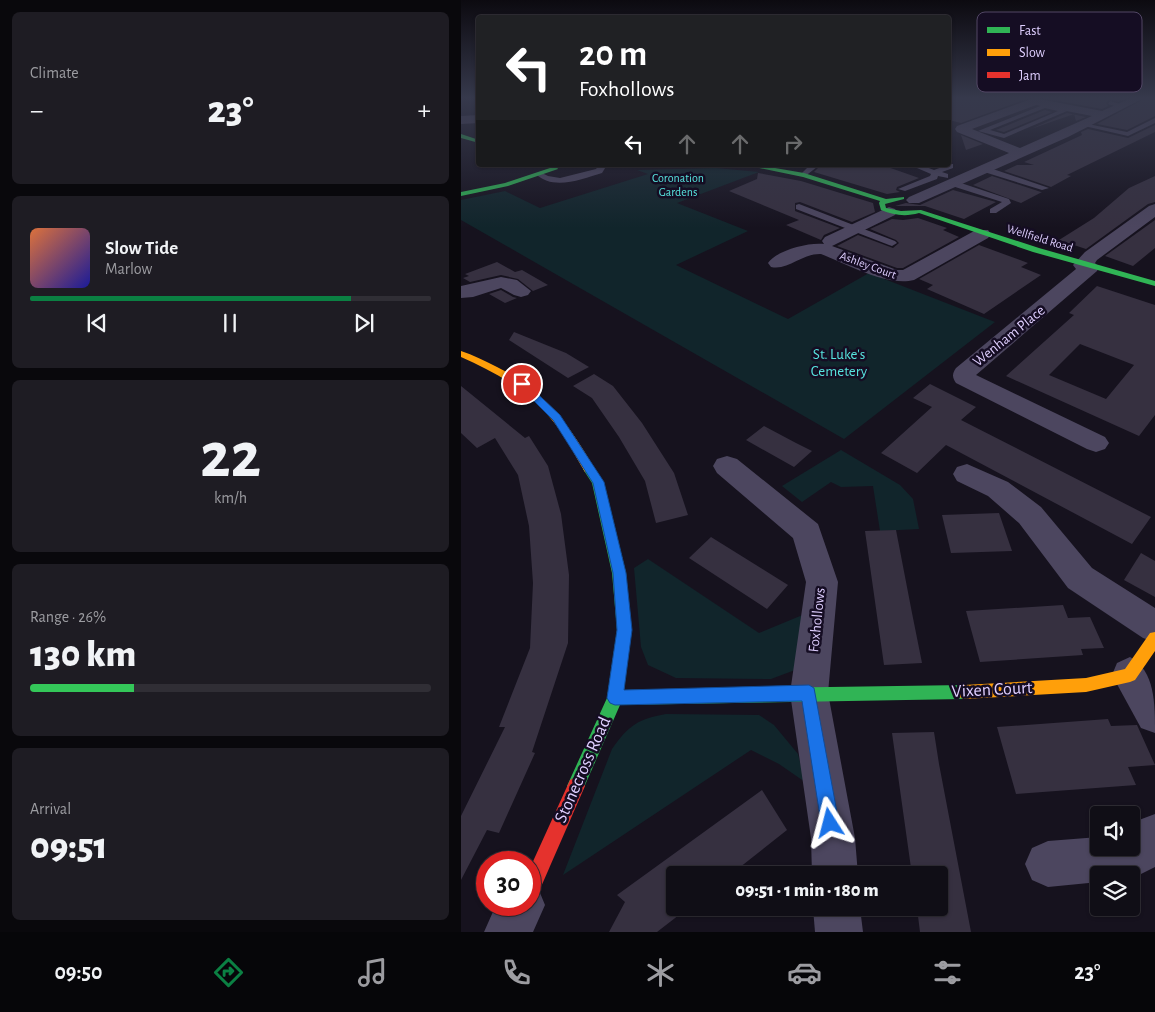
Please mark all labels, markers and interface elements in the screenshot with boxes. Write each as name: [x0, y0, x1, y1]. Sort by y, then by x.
legend: [977, 12, 1142, 92]
text: Fast: [1019, 24, 1041, 38]
icon: left: [496, 35, 561, 100]
text: 20 m: [579, 37, 647, 72]
text: Slow: [1019, 46, 1046, 60]
text: Climate: [30, 65, 79, 81]
text: Jam: [1019, 69, 1041, 83]
text: Foxhollows: [579, 78, 674, 100]
text: 23°: [207, 92, 254, 130]
text: −: [30, 97, 43, 125]
text: +: [418, 97, 431, 125]
icon: left: [620, 130, 648, 158]
icon: ahead: [673, 130, 701, 158]
icon: ahead: [726, 130, 754, 158]
icon: right: [779, 130, 807, 158]
park label: Coronation Gardens: [652, 172, 704, 198]
street label: Wellfield Road: [1005, 222, 1075, 254]
text: Slow Tide: [105, 239, 178, 258]
street label: Ashley Court: [838, 249, 898, 282]
text: Marlow: [105, 261, 152, 277]
street label: Wenham Place: [970, 303, 1048, 369]
icon: previous: [83, 309, 111, 337]
icon: pause: [216, 309, 244, 337]
icon: next: [350, 309, 378, 337]
park label: St. Luke's Cemetery: [811, 347, 868, 379]
pin: [501, 363, 543, 405]
icon: arrive: [508, 370, 536, 398]
text: 22: [200, 424, 261, 489]
text: km/h: [214, 490, 247, 506]
street label: Foxhollows: [806, 587, 828, 653]
text: Range · 26%: [30, 609, 106, 625]
text: 130 km: [30, 636, 136, 674]
street label: Vixen Court: [951, 679, 1033, 701]
street label: Stonecross Road: [552, 714, 614, 826]
position arrow: [803, 796, 855, 848]
text: Arrival: [30, 801, 71, 817]
map controls: [1090, 806, 1140, 916]
button: sound: [1090, 806, 1140, 856]
text: 09:51: [30, 828, 108, 866]
speed limit sign: 30: [476, 851, 541, 916]
button: layers: [1090, 866, 1140, 916]
text: 09:51 · 1 min · 180 m: [735, 881, 879, 900]
icon: directions: [211, 955, 246, 990]
icon: music: [355, 955, 390, 990]
icon: phone: [499, 955, 534, 990]
icon: climate: [643, 955, 678, 990]
icon: car: [787, 955, 822, 990]
icon: filters: [930, 955, 965, 990]
text: 09:50: [54, 961, 103, 983]
text: 23°: [1074, 961, 1100, 983]

